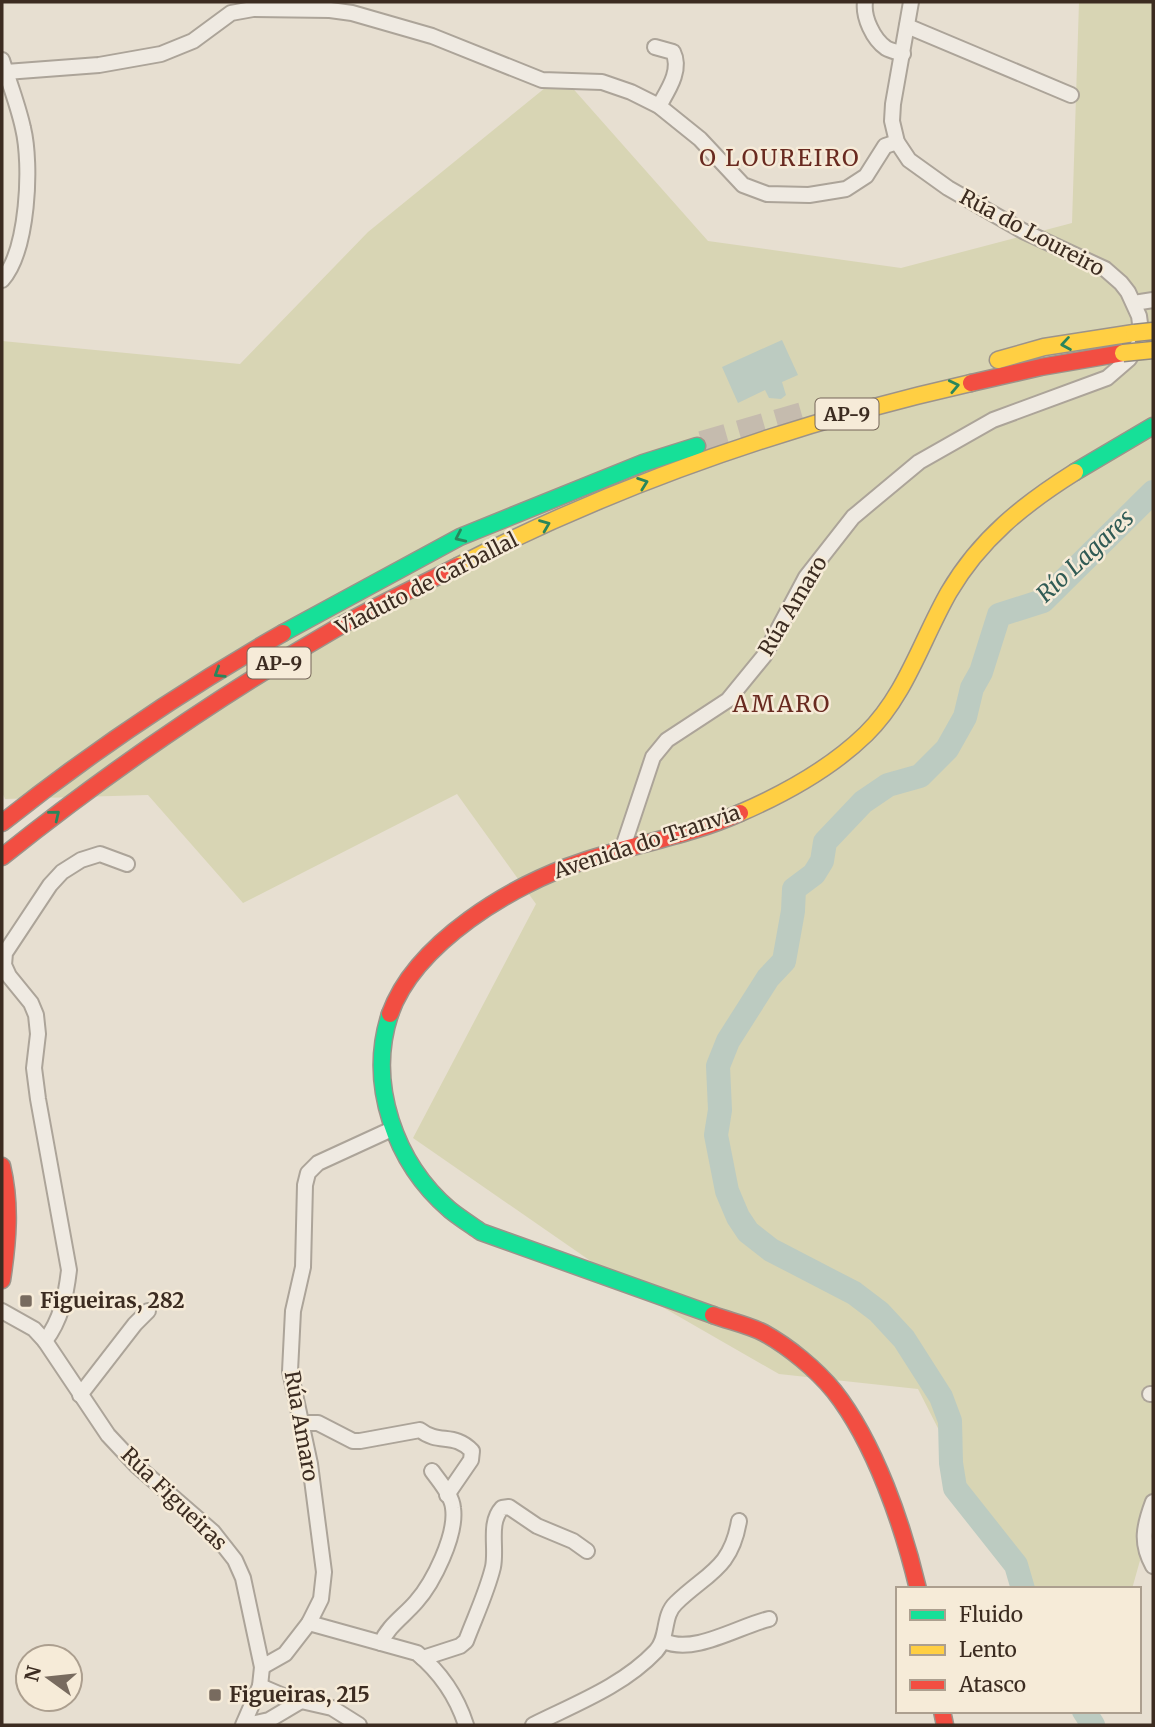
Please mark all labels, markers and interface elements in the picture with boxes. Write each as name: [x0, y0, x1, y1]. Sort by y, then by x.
district label: O LOUREIRO: [699, 143, 861, 172]
street label: Rúa do Loureiro: [955, 183, 1109, 282]
one-way arrow: [1060, 336, 1072, 351]
one-way arrow: [948, 380, 960, 395]
road number: AP-9: [816, 398, 878, 430]
one-way arrow: [637, 477, 649, 491]
water label: Río Lagares: [1030, 503, 1139, 608]
one-way arrow: [539, 520, 551, 534]
street label: Viaduto de Carballal: [330, 526, 523, 642]
one-way arrow: [455, 529, 468, 543]
street label: Rúa Amaro: [752, 551, 833, 661]
road number: AP-9: [247, 648, 310, 678]
one-way arrow: [214, 664, 227, 677]
district label: AMARO: [732, 689, 831, 718]
street label: Avenida do Tranvia: [549, 799, 743, 885]
one-way arrow: [48, 810, 60, 823]
place label: Figueiras, 282: [40, 1287, 185, 1314]
marker: Figueiras, 282: [18, 1293, 34, 1309]
street label: Rúa Amaro: [278, 1369, 324, 1483]
street label: Rúa Figueiras: [116, 1441, 233, 1556]
legend: [896, 1587, 1141, 1713]
text: Fluido: [959, 1601, 1023, 1628]
text: Lento: [959, 1636, 1017, 1663]
north arrow: [14, 1643, 84, 1713]
text: N: [19, 1663, 46, 1684]
text: Atasco: [958, 1671, 1026, 1698]
place label: Figueiras, 215: [229, 1681, 370, 1708]
marker: Figueiras, 215: [207, 1687, 223, 1703]

